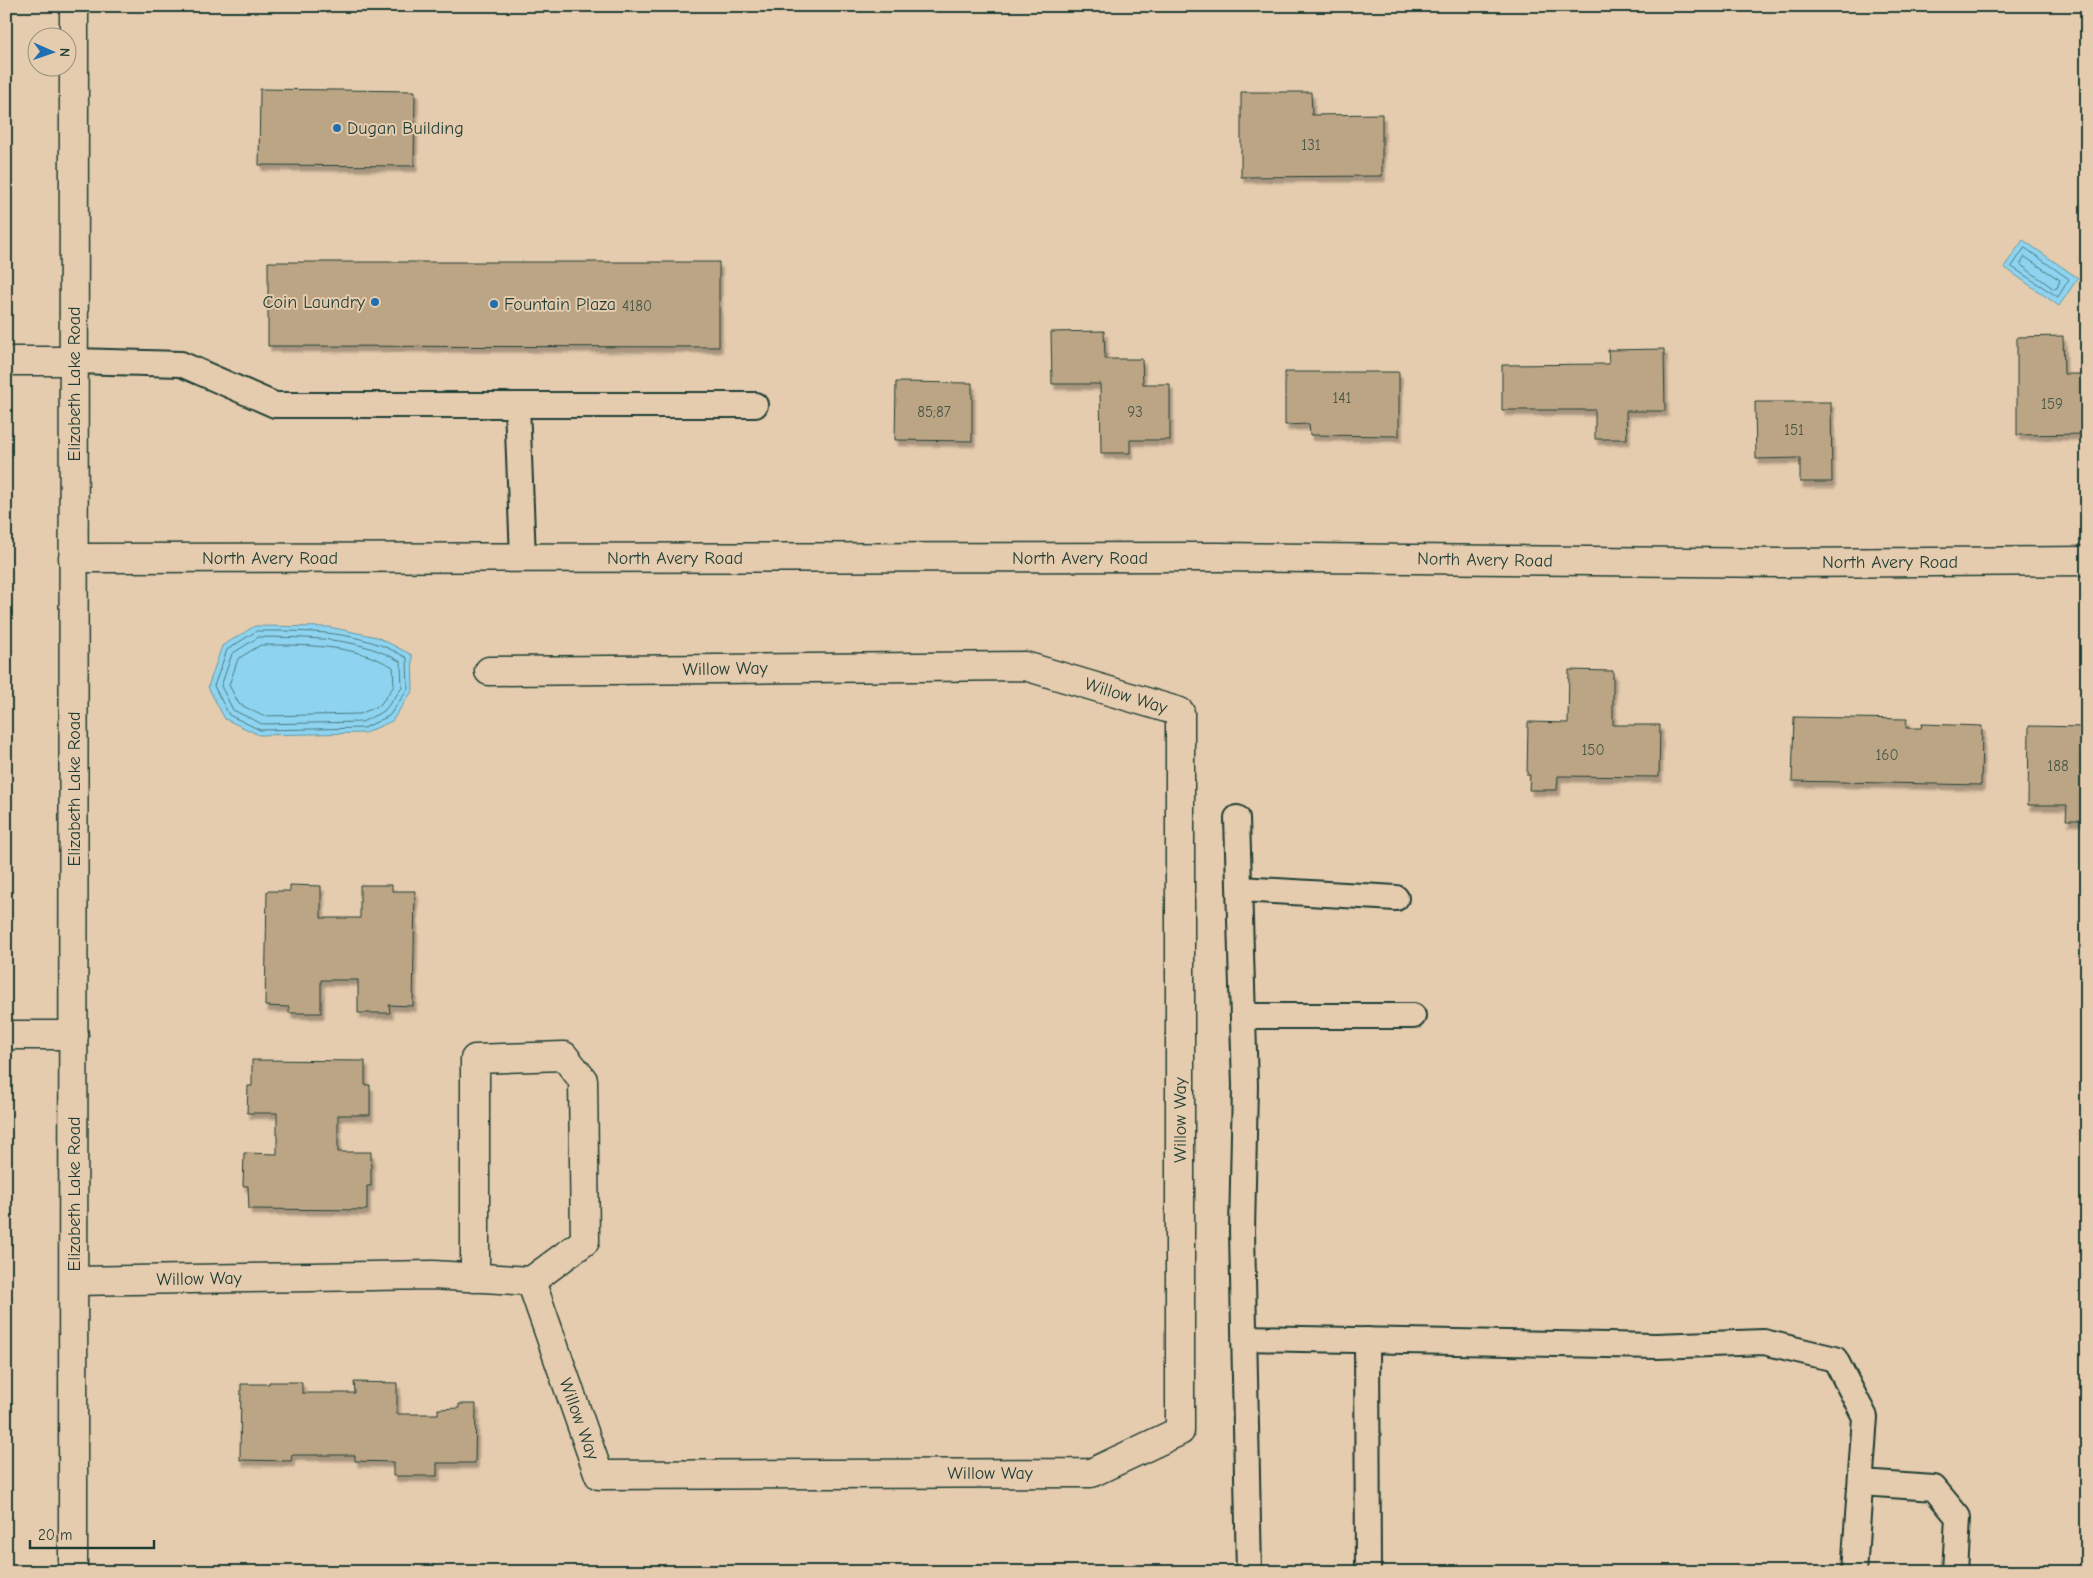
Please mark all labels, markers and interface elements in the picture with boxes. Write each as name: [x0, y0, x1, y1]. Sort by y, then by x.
north arrow: [28, 28, 78, 78]
text: N: [56, 48, 73, 57]
place label: Dugan Building: [347, 118, 464, 139]
marker: Dugan Building: [331, 122, 343, 134]
house number: 131: [1301, 136, 1321, 154]
place label: Coin Laundry: [263, 292, 366, 313]
place label: Fountain Plaza: [504, 294, 616, 315]
marker: Coin Laundry: [369, 296, 381, 308]
house number: 4180: [622, 297, 652, 315]
marker: Fountain Plaza: [488, 298, 500, 310]
street label: Elizabeth Lake Road: [64, 306, 85, 462]
house number: 141: [1332, 389, 1352, 407]
house number: 159: [2041, 395, 2063, 413]
house number: 85;87: [917, 403, 951, 421]
house number: 93: [1127, 403, 1143, 421]
house number: 151: [1784, 421, 1804, 439]
street label: North Avery Road: [202, 548, 338, 569]
street label: North Avery Road: [607, 548, 743, 569]
street label: North Avery Road: [1012, 548, 1148, 569]
street label: North Avery Road: [1417, 548, 1553, 572]
street label: North Avery Road: [1822, 552, 1958, 573]
street label: Willow Way: [682, 658, 769, 680]
street label: Willow Way: [1082, 673, 1171, 719]
street label: Elizabeth Lake Road: [64, 711, 85, 867]
house number: 150: [1581, 741, 1605, 759]
house number: 160: [1875, 746, 1899, 764]
house number: 188: [2047, 757, 2069, 775]
street label: Willow Way: [1170, 1076, 1191, 1163]
street label: Elizabeth Lake Road: [64, 1116, 85, 1272]
street label: Willow Way: [156, 1268, 243, 1290]
street label: Willow Way: [555, 1375, 604, 1464]
street label: Willow Way: [947, 1463, 1034, 1484]
scale bar: [30, 1518, 154, 1550]
text: 20 m: [38, 1526, 72, 1544]

